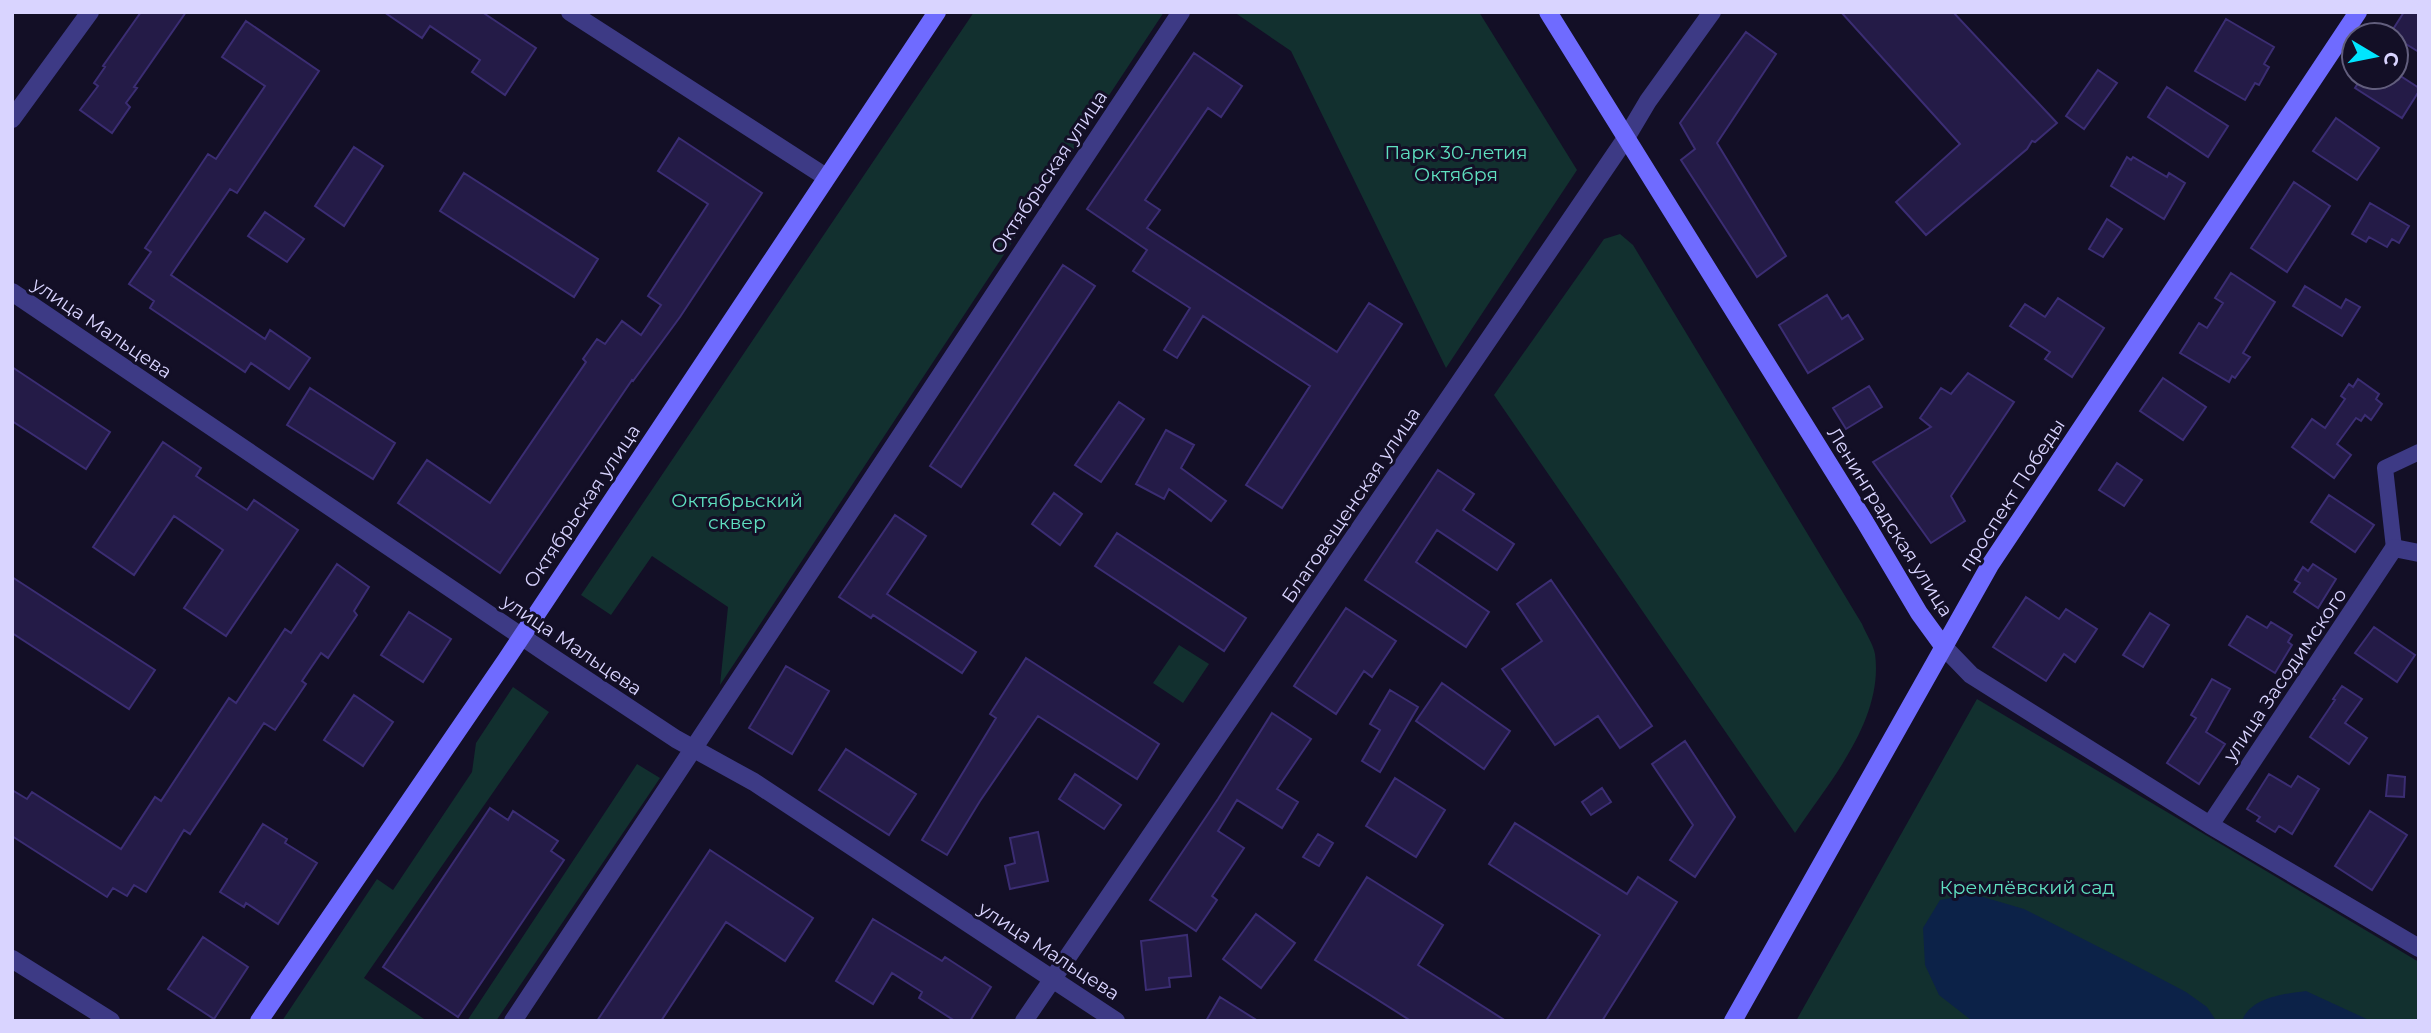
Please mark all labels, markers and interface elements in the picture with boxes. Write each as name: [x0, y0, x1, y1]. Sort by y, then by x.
north arrow: [2340, 21, 2410, 91]
text: С: [2379, 50, 2404, 68]
street label: Октябрьская улица: [986, 86, 1112, 258]
park label: Парк 30-летия Октября: [1384, 141, 1528, 186]
street label: улица Мальцева: [27, 272, 176, 383]
street label: Благовещенская улица: [1277, 403, 1425, 607]
street label: проспект Победы: [1954, 414, 2070, 576]
street label: Октябрьская улица: [519, 420, 645, 592]
street label: Ленинградская улица: [1822, 423, 1958, 621]
park label: Октябрьский сквер: [671, 489, 803, 534]
street label: улица Засодимского: [2218, 584, 2352, 767]
street label: улица Мальцева: [497, 589, 646, 700]
park label: Кремлёвский сад: [1939, 876, 2115, 899]
street label: улица Мальцева: [973, 896, 1124, 1005]

